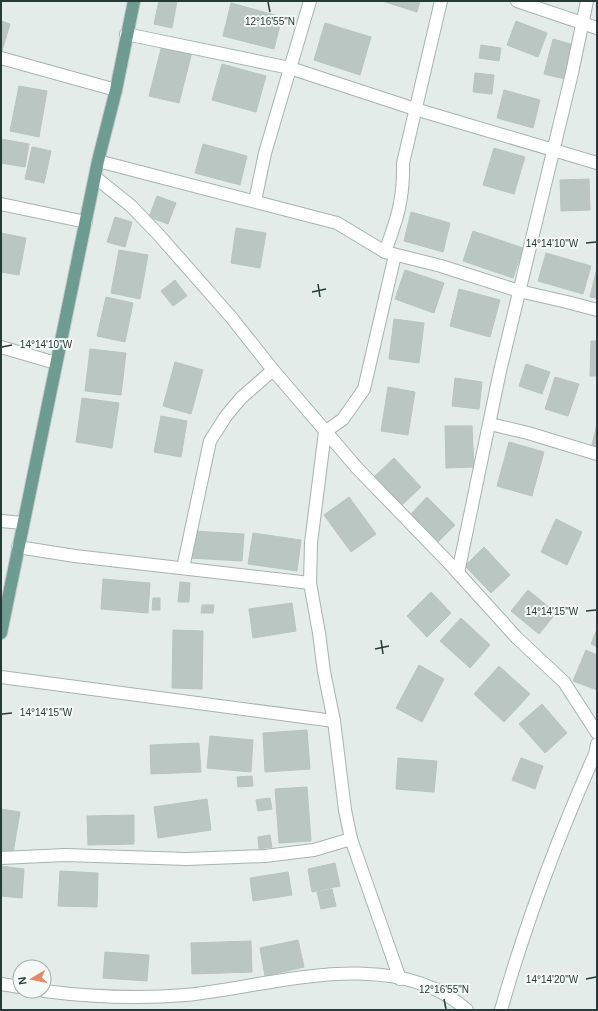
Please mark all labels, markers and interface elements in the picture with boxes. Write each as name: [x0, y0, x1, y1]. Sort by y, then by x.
text: 12°16'55"N: [245, 16, 295, 27]
text: 14°14'10"W: [526, 238, 579, 249]
text: 14°14'10"W: [20, 339, 73, 350]
text: 14°14'15"W: [526, 606, 579, 617]
text: 14°14'15"W: [20, 707, 73, 718]
north arrow: [12, 959, 52, 999]
text: 14°14'20"W: [526, 974, 579, 985]
text: N: [16, 976, 29, 986]
text: 12°16'55"N: [419, 984, 469, 995]

